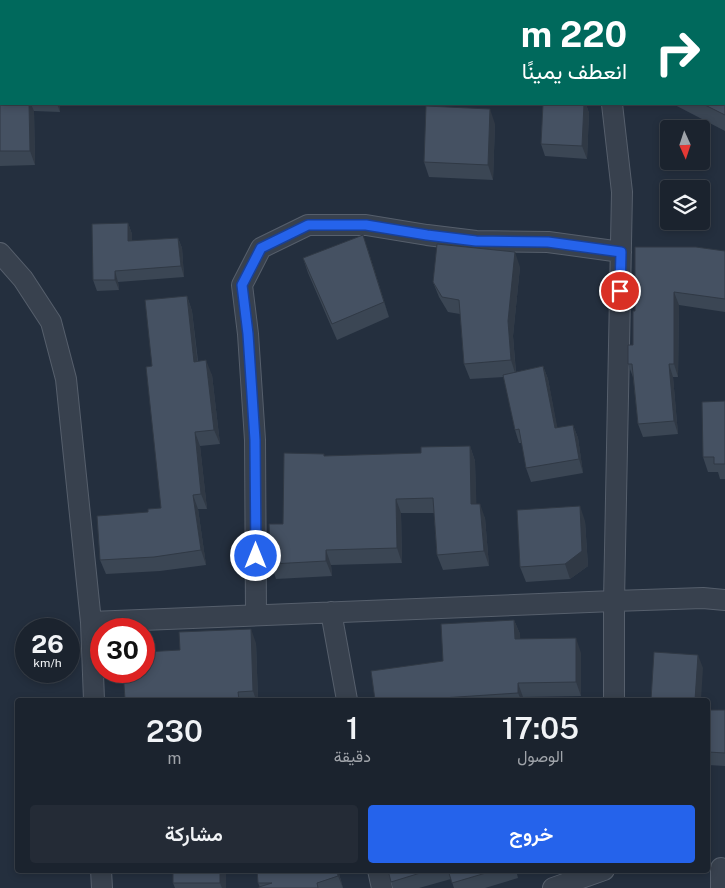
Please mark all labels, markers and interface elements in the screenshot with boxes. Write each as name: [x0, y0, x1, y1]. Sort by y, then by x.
text: 220 m: [521, 14, 627, 55]
icon: right: [645, 20, 710, 85]
text: انعطف يمينًا: [522, 58, 627, 84]
north arrow: [660, 120, 710, 170]
map controls: [660, 120, 710, 230]
button: layers: [660, 180, 710, 230]
pin: [599, 270, 641, 312]
icon: arrive: [606, 277, 634, 305]
position arrow: [229, 529, 281, 581]
speed limit sign: 30: [90, 618, 155, 683]
text: 26: [31, 629, 64, 659]
text: km/h: [33, 656, 62, 670]
text: 1: [346, 710, 359, 746]
text: 17:05: [502, 710, 579, 746]
text: 230: [146, 713, 203, 749]
text: دقيقة: [334, 747, 371, 766]
text: الوصول: [517, 747, 564, 766]
text: m: [167, 749, 181, 768]
button: مشاركة: [30, 805, 358, 863]
button: خروج: [368, 805, 695, 863]

